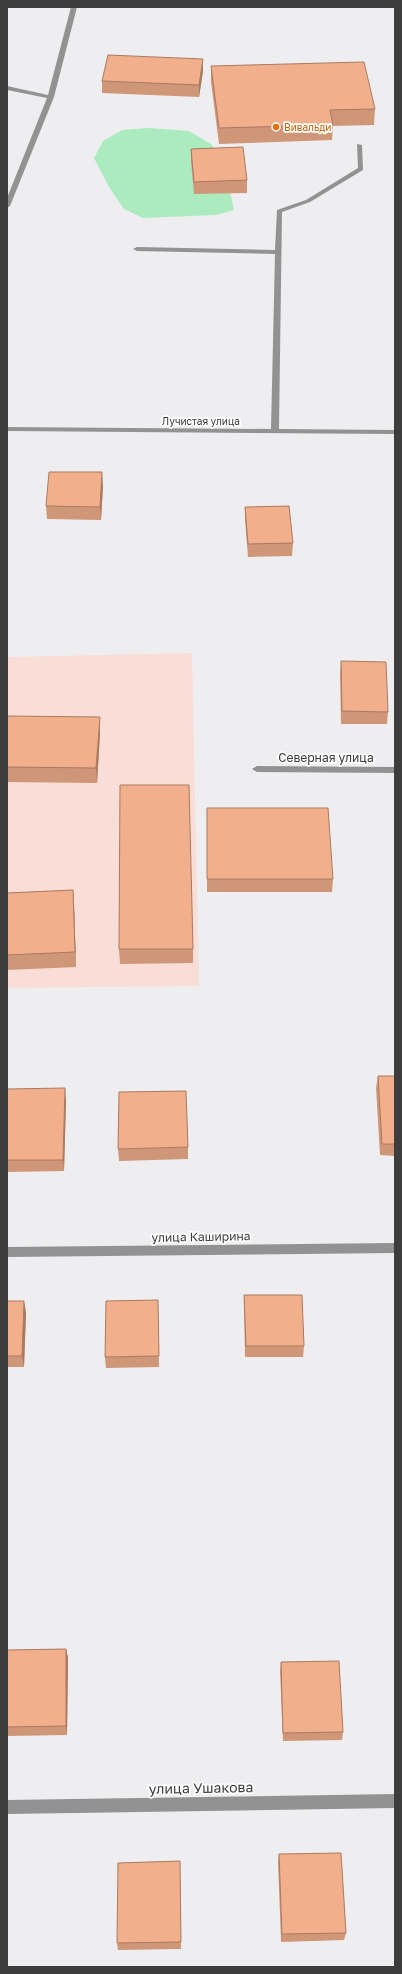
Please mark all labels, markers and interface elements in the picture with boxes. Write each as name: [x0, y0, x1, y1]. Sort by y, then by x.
place label: Вивальди: [284, 121, 331, 133]
marker: Вивальди: [271, 122, 281, 132]
street label: Лучистая улица: [162, 415, 240, 427]
street label: Северная улица: [278, 750, 374, 765]
street label: улица Каширина: [151, 1228, 251, 1245]
street label: улица Ушакова: [149, 1778, 253, 1797]

